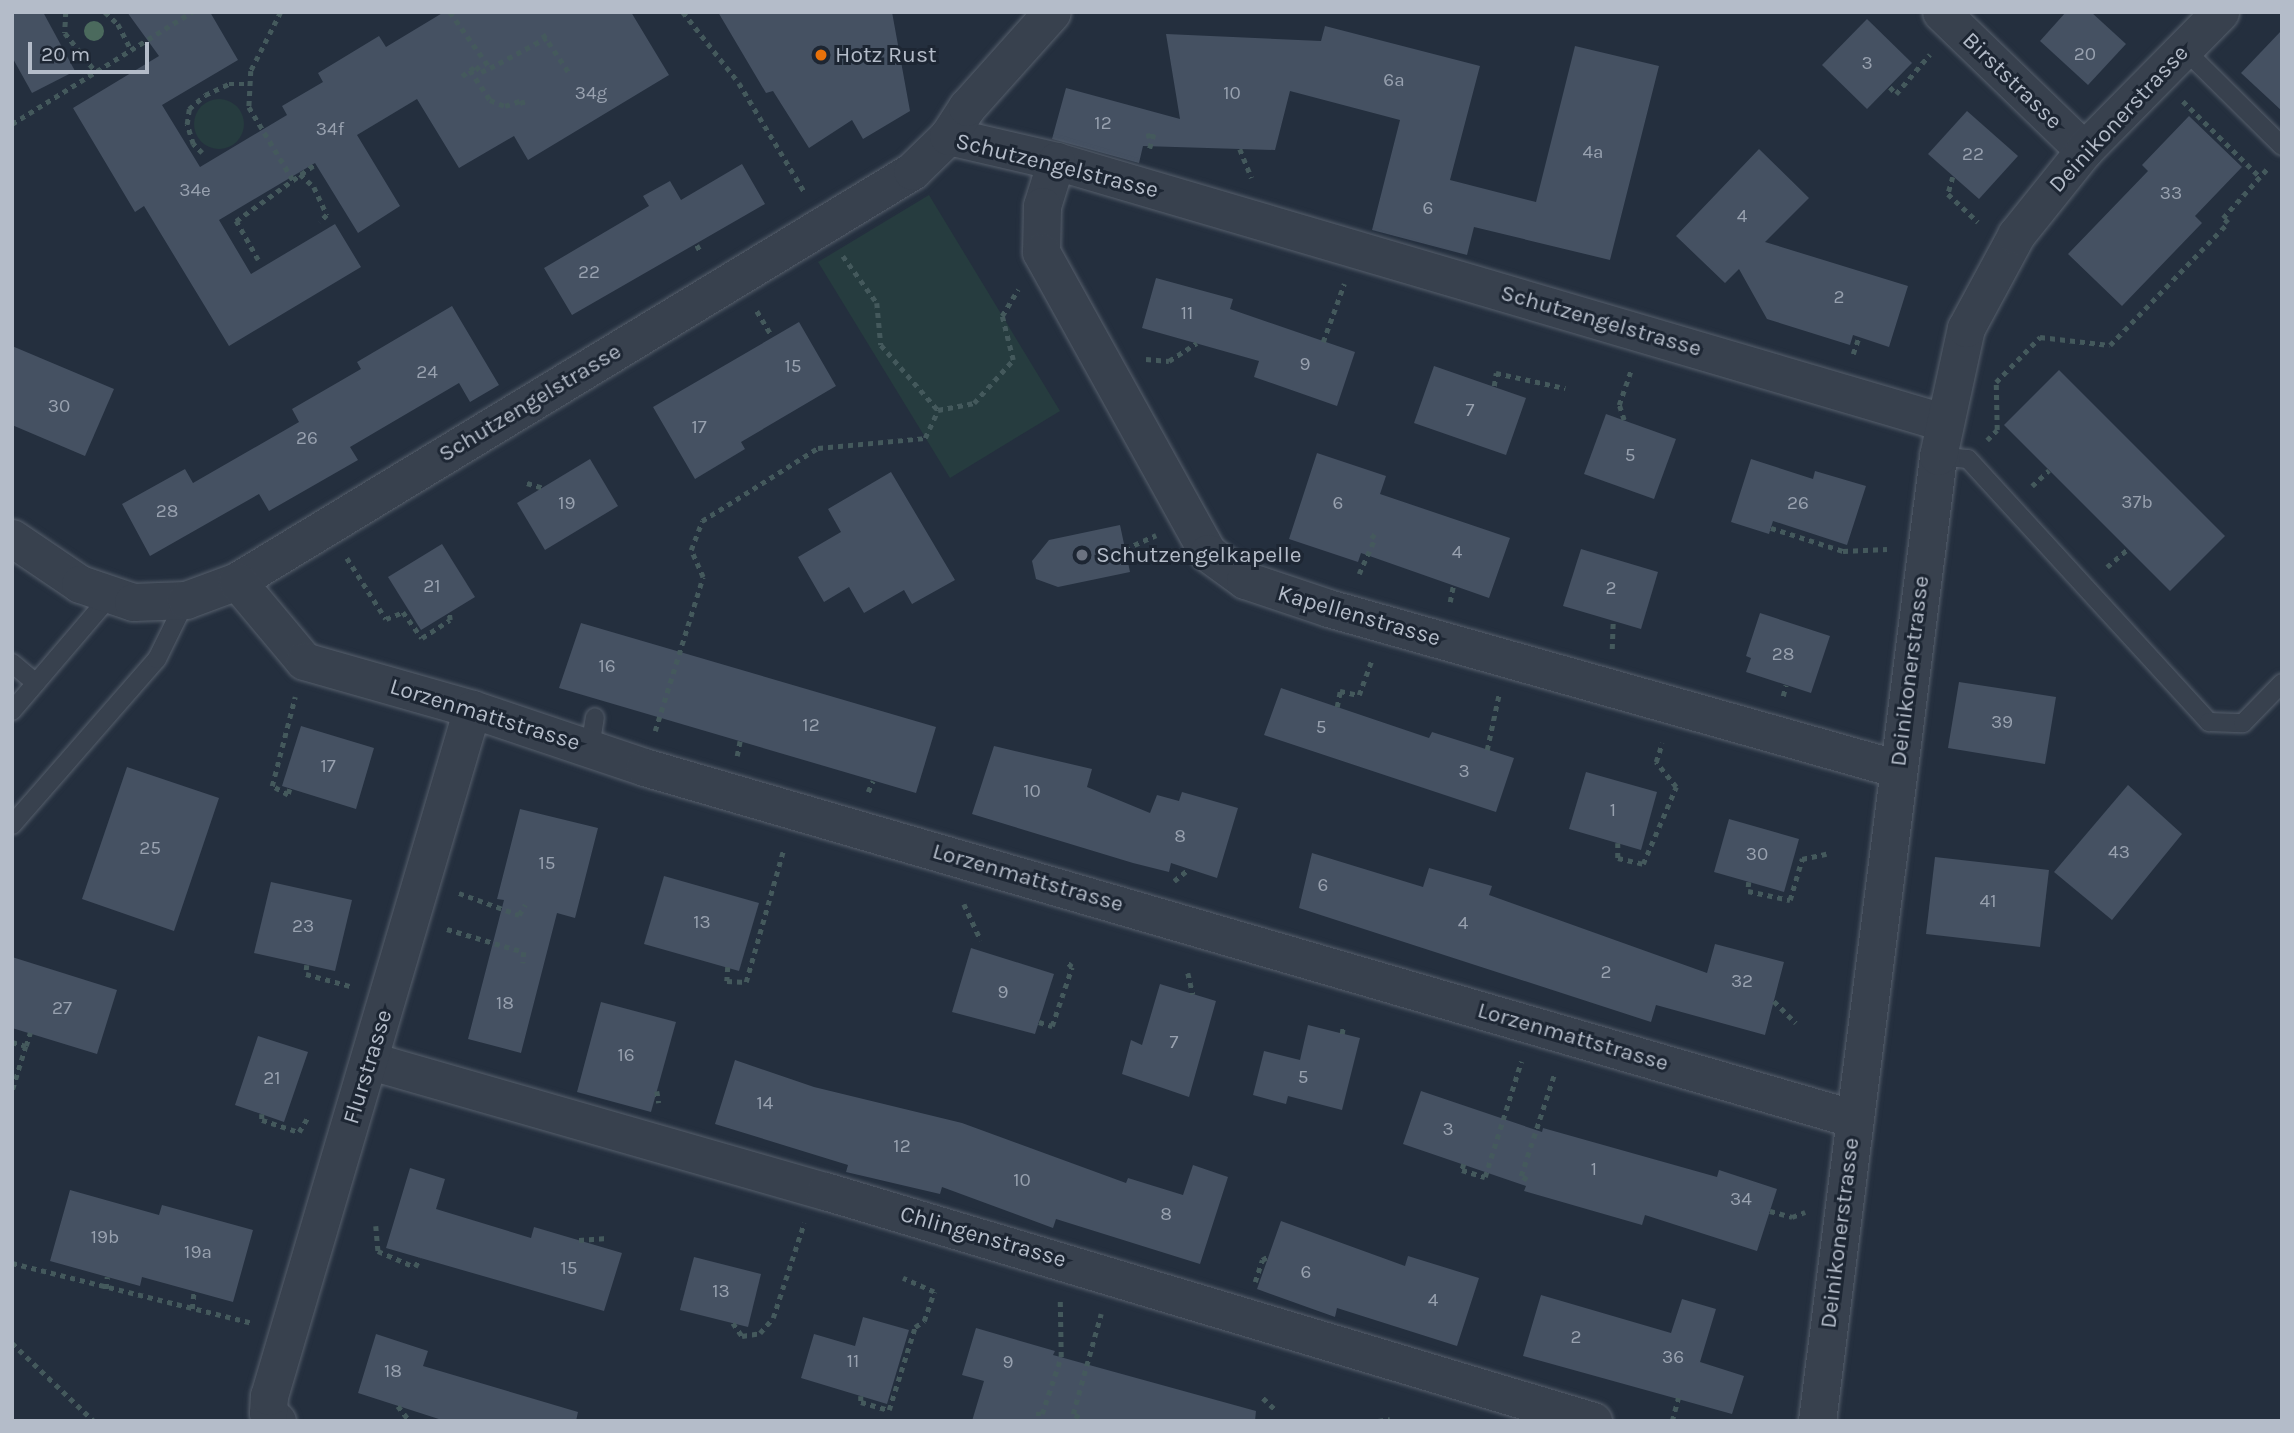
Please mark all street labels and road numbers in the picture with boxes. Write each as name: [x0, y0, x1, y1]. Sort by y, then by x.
street label: Birststrasse: [1956, 27, 2068, 135]
street label: Deinikonerstrasse: [2044, 39, 2194, 199]
street label: Schutzengelstrasse: [953, 127, 1161, 205]
street label: Schutzengelstrasse: [1497, 279, 1705, 363]
street label: Schutzengelstrasse: [434, 338, 626, 468]
street label: Deinikonerstrasse: [1885, 574, 1935, 768]
street label: Kapellenstrasse: [1274, 580, 1444, 652]
street label: Lorzenmattstrasse: [387, 673, 583, 757]
street label: Lorzenmattstrasse: [929, 838, 1127, 918]
street label: Lorzenmattstrasse: [1474, 997, 1672, 1077]
street label: Flurstrasse: [337, 1006, 399, 1128]
street label: Deinikonerstrasse: [1815, 1136, 1865, 1330]
street label: Chlingenstrasse: [897, 1200, 1069, 1274]

